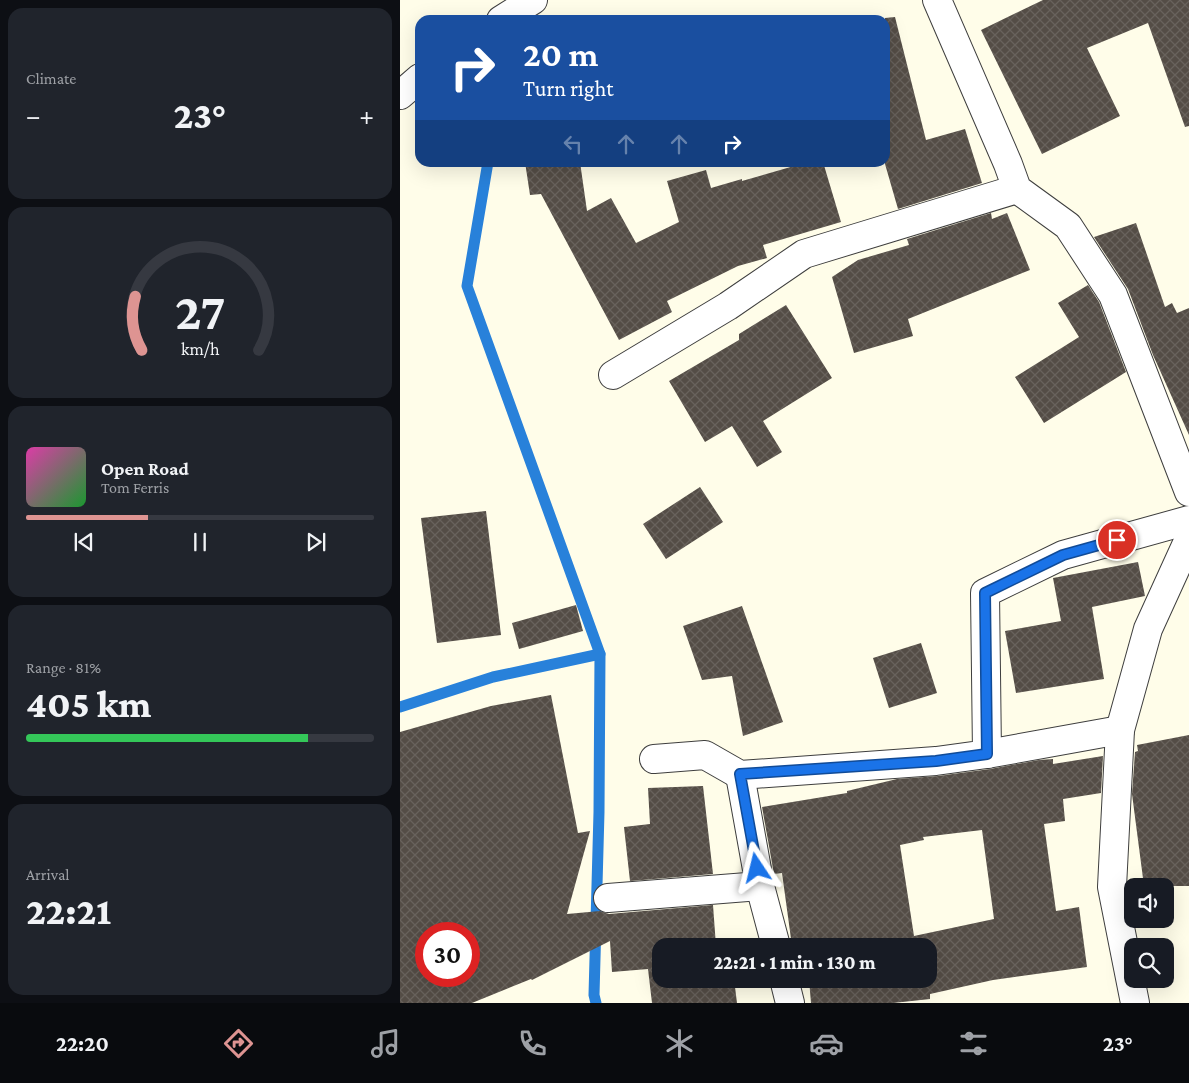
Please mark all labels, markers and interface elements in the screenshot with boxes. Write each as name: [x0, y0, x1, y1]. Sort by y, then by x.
icon: right: [440, 35, 505, 100]
text: 20 m: [523, 35, 598, 74]
text: Climate: [26, 70, 76, 87]
text: Turn right: [523, 76, 614, 101]
text: 23°: [173, 94, 227, 136]
text: −: [26, 100, 41, 131]
text: +: [359, 100, 374, 131]
icon: left: [559, 130, 587, 158]
icon: ahead: [612, 130, 640, 158]
icon: ahead: [665, 130, 693, 158]
icon: right: [718, 130, 746, 158]
text: 27: [175, 282, 225, 340]
text: km/h: [181, 339, 220, 359]
text: Open Road: [101, 458, 189, 479]
text: Tom Ferris: [101, 479, 169, 496]
pin: [1096, 519, 1138, 561]
icon: arrive: [1103, 526, 1131, 554]
icon: previous: [70, 528, 98, 556]
icon: pause: [186, 528, 214, 556]
icon: next: [302, 528, 330, 556]
text: Range · 81%: [26, 659, 101, 676]
text: 405 km: [26, 683, 151, 725]
position arrow: [730, 841, 782, 893]
text: Arrival: [26, 866, 70, 883]
map controls: [1124, 878, 1174, 988]
button: sound: [1124, 878, 1174, 928]
text: 22:21: [26, 890, 111, 932]
speed limit sign: 30: [415, 922, 480, 987]
button: search: [1124, 938, 1174, 988]
text: 22:21 · 1 min · 130 m: [713, 952, 876, 973]
icon: directions: [221, 1026, 256, 1061]
icon: music: [368, 1026, 403, 1061]
icon: phone: [515, 1026, 550, 1061]
icon: climate: [662, 1026, 697, 1061]
icon: car: [809, 1026, 844, 1061]
icon: filters: [956, 1026, 991, 1061]
text: 22:20: [56, 1031, 109, 1056]
text: 23°: [1103, 1031, 1133, 1056]

